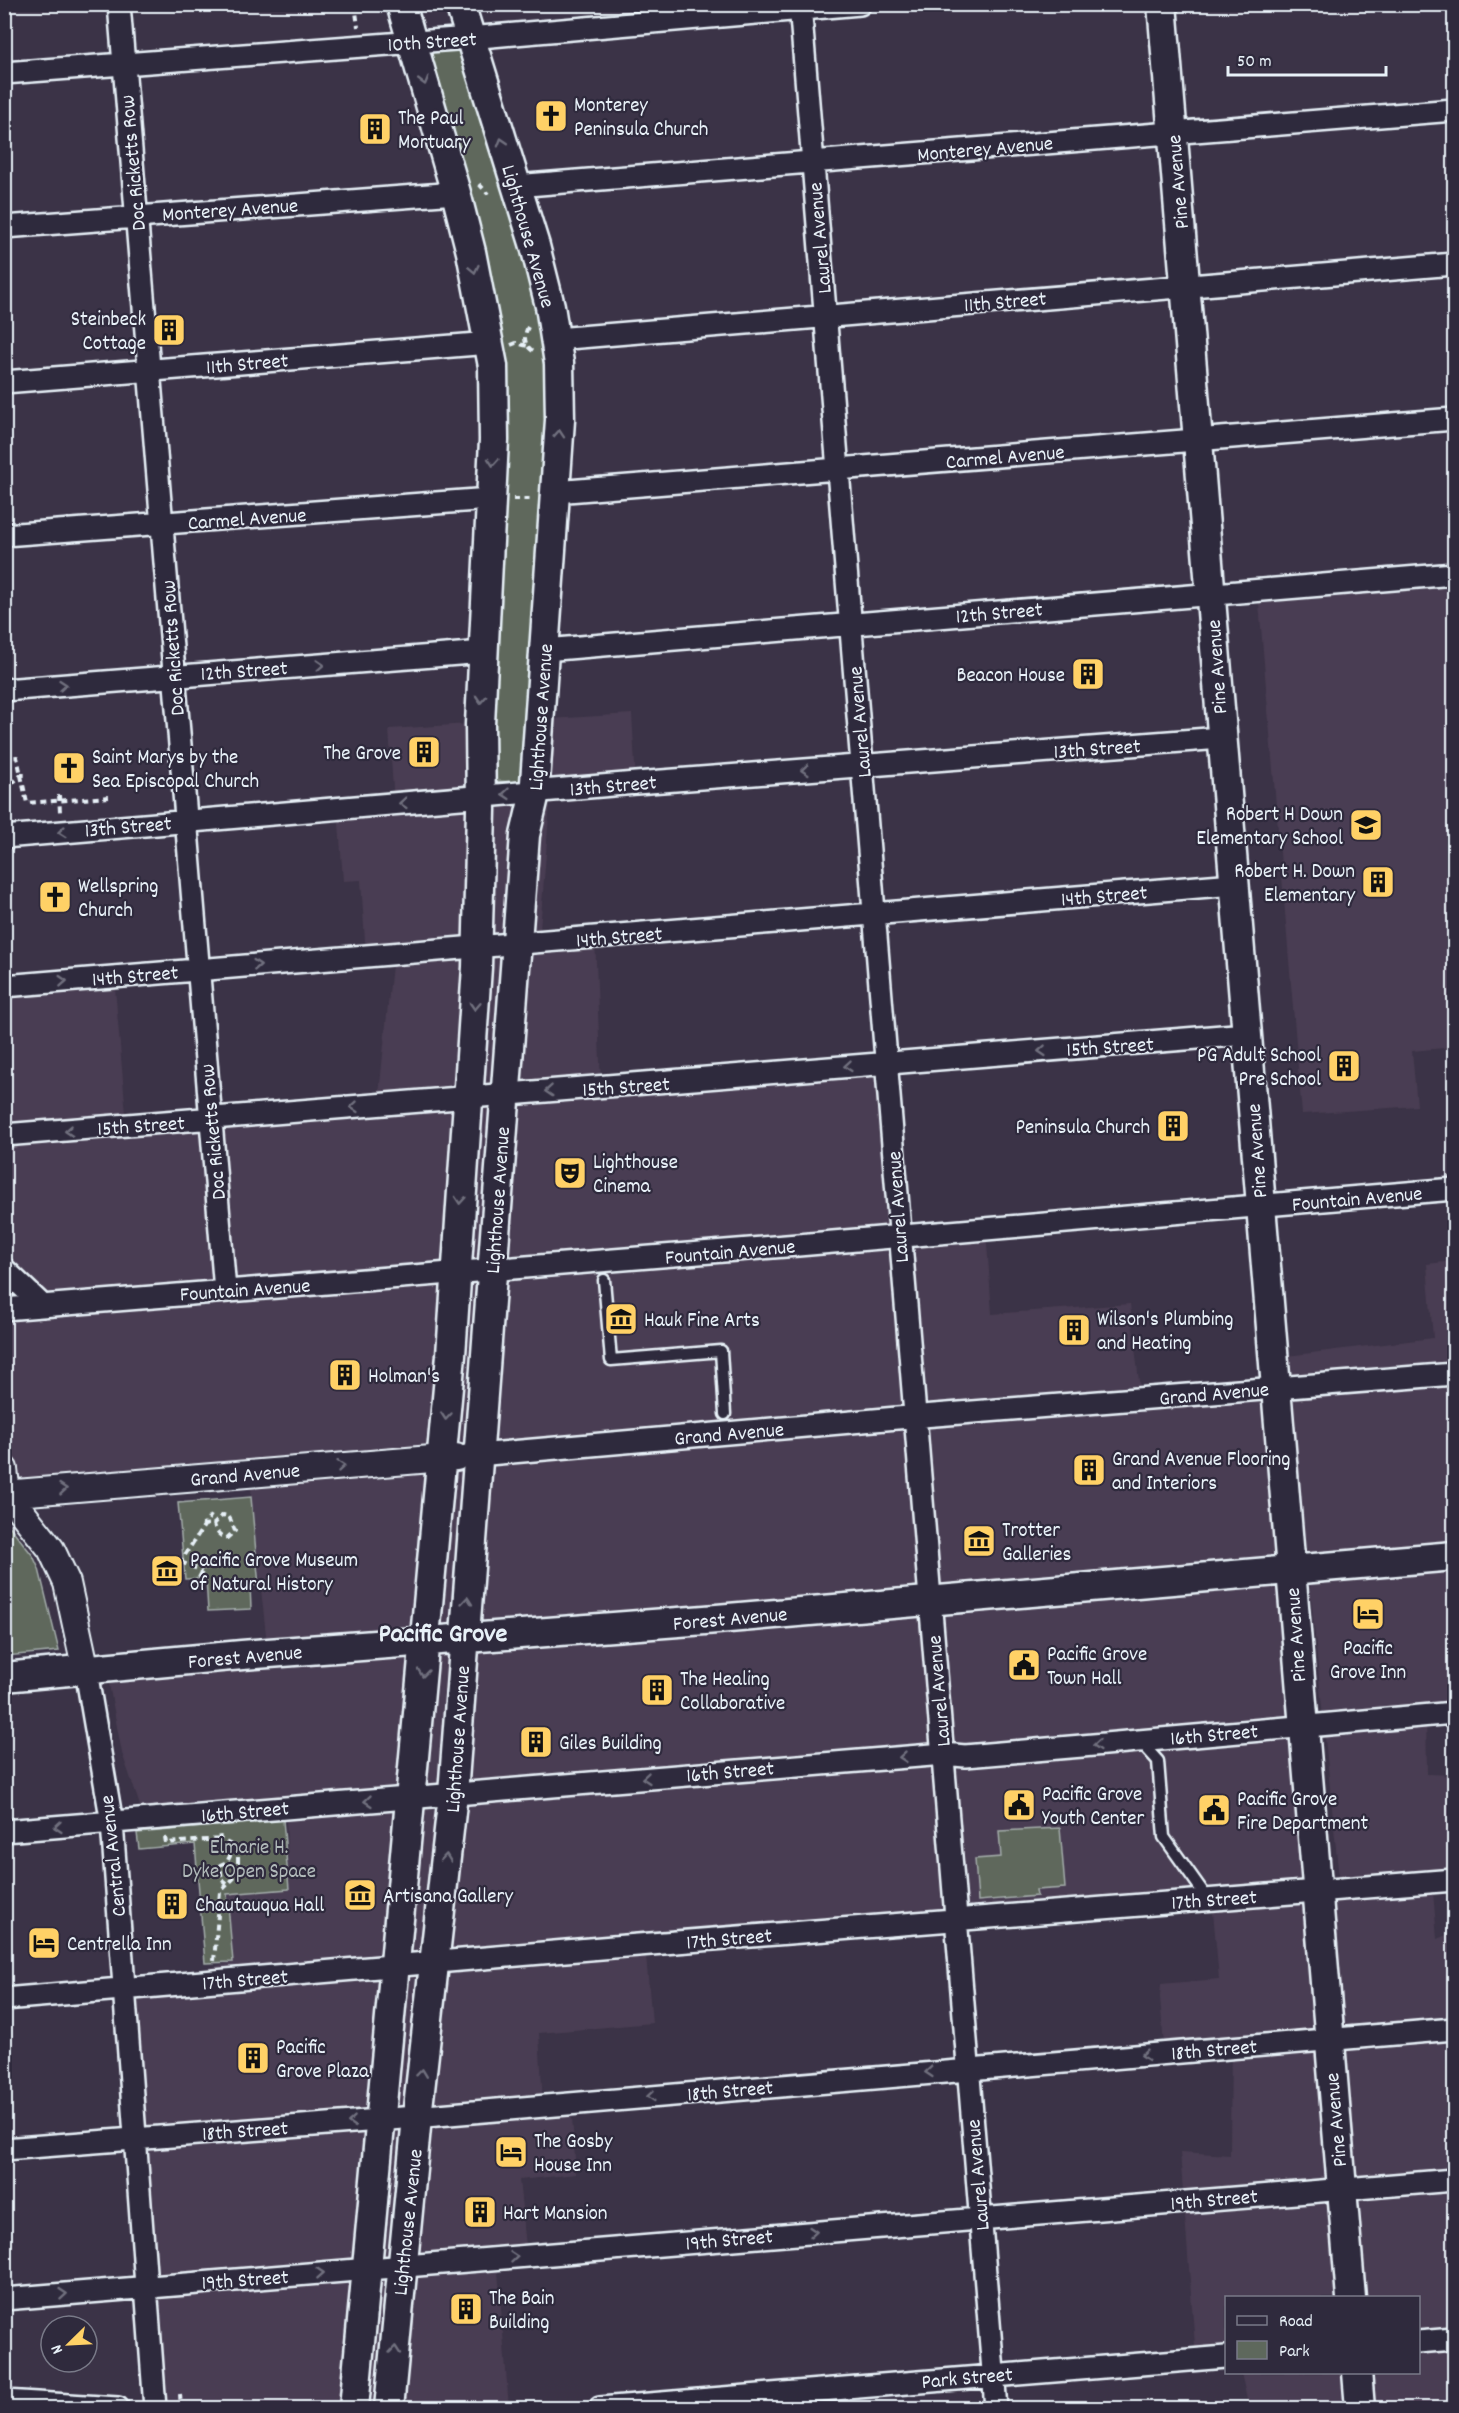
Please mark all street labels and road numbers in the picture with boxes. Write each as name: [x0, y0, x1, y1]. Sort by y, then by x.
street label: 10th Street: [387, 26, 478, 62]
street label: Doc Ricketts Row: [114, 94, 156, 232]
street label: Monterey Avenue: [916, 130, 1054, 172]
street label: Pine Avenue: [1161, 133, 1199, 230]
street label: Lighthouse Avenue: [491, 162, 561, 312]
street label: Laurel Avenue: [802, 181, 842, 295]
street label: Monterey Avenue: [161, 192, 299, 232]
street label: 11th Street: [963, 285, 1048, 323]
street label: 11th Street: [205, 347, 290, 385]
street label: Carmel Avenue: [945, 439, 1066, 479]
street label: Carmel Avenue: [187, 502, 308, 540]
street label: Doc Ricketts Row: [155, 579, 195, 717]
street label: 12th Street: [955, 596, 1044, 634]
street label: Pine Avenue: [1201, 619, 1237, 715]
street label: Lighthouse Avenue: [523, 643, 563, 792]
street label: 12th Street: [200, 655, 289, 691]
street label: Laurel Avenue: [842, 665, 882, 779]
street label: 13th Street: [1053, 733, 1142, 769]
street label: 13th Street: [569, 769, 658, 807]
street label: 13th Street: [84, 810, 173, 848]
street label: 14th Street: [1060, 879, 1149, 917]
street label: 14th Street: [575, 920, 664, 958]
street label: 14th Street: [91, 959, 180, 997]
street label: 15th Street: [1066, 1031, 1155, 1067]
street label: Doc Ricketts Row: [194, 1063, 236, 1201]
street label: 15th Street: [582, 1071, 671, 1107]
street label: Pine Avenue: [1241, 1103, 1277, 1199]
street label: 15th Street: [97, 1110, 186, 1146]
street label: Lighthouse Avenue: [480, 1126, 520, 1275]
street label: Laurel Avenue: [881, 1150, 919, 1264]
street label: Fountain Avenue: [1291, 1180, 1424, 1222]
street label: Fountain Avenue: [664, 1233, 797, 1275]
street label: Fountain Avenue: [179, 1272, 312, 1312]
street label: Grand Avenue: [1158, 1376, 1270, 1416]
street label: Grand Avenue: [673, 1416, 785, 1456]
street label: Grand Avenue: [189, 1457, 301, 1497]
street label: Pine Avenue: [1280, 1587, 1316, 1683]
street label: Forest Avenue: [672, 1601, 789, 1641]
street label: Laurel Avenue: [921, 1634, 961, 1748]
street label: Forest Avenue: [187, 1639, 304, 1679]
street label: Lighthouse Avenue: [440, 1665, 480, 1814]
street label: 16th Street: [1169, 1718, 1260, 1756]
street label: 16th Street: [685, 1755, 776, 1793]
street label: Central Avenue: [94, 1793, 136, 1918]
street label: 16th Street: [200, 1795, 291, 1833]
street label: 17th Street: [1170, 1884, 1258, 1920]
street label: 17th Street: [685, 1922, 774, 1960]
street label: 17th Street: [201, 1963, 290, 2001]
street label: 18th Street: [1170, 2033, 1259, 2071]
street label: Pine Avenue: [1319, 2071, 1357, 2168]
street label: 18th Street: [686, 2074, 775, 2112]
street label: 18th Street: [201, 2115, 290, 2151]
street label: Laurel Avenue: [960, 2118, 1000, 2232]
street label: Lighthouse Avenue: [387, 2147, 433, 2297]
street label: 19th Street: [1169, 2183, 1259, 2221]
street label: 19th Street: [684, 2223, 774, 2261]
street label: 19th Street: [201, 2264, 290, 2300]
street label: Park Street: [920, 2361, 1014, 2399]

